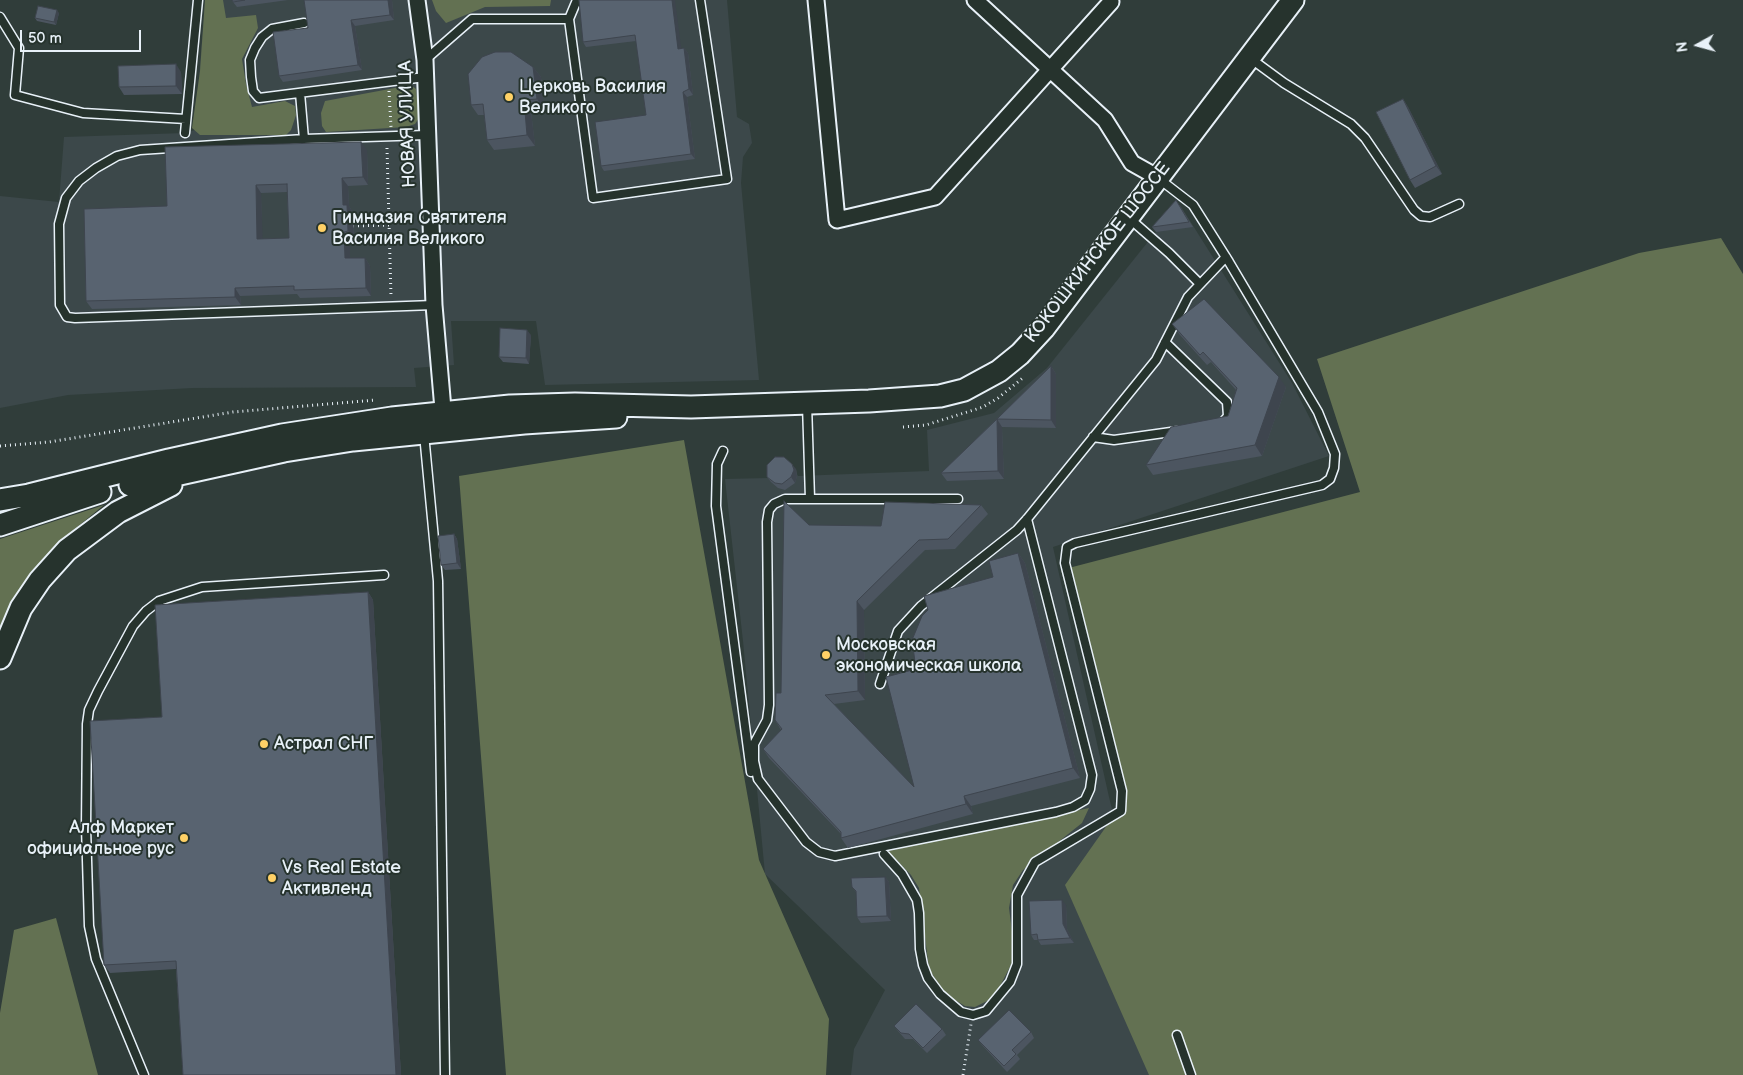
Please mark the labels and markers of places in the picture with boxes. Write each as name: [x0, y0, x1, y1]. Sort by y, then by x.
place label: Церковь Василия Великого: [519, 76, 666, 118]
marker: Церковь Василия Великого: [503, 91, 515, 103]
place label: Гимназия Святителя Василия Великого: [332, 207, 507, 250]
marker: Гимназия Святителя Василия Великого: [316, 222, 328, 234]
place label: Московская экономическая школа: [836, 634, 1022, 676]
marker: Московская экономическая школа: [820, 649, 832, 661]
place label: Астрал СНГ: [274, 733, 373, 755]
marker: Астрал СНГ: [258, 738, 270, 750]
place label: Алф Маркет официальное рус: [27, 817, 174, 860]
marker: Алф Маркет официальное рус: [178, 832, 190, 844]
place label: Vs Real Estate Активленд: [282, 857, 401, 900]
marker: Vs Real Estate Активленд: [266, 872, 278, 884]

